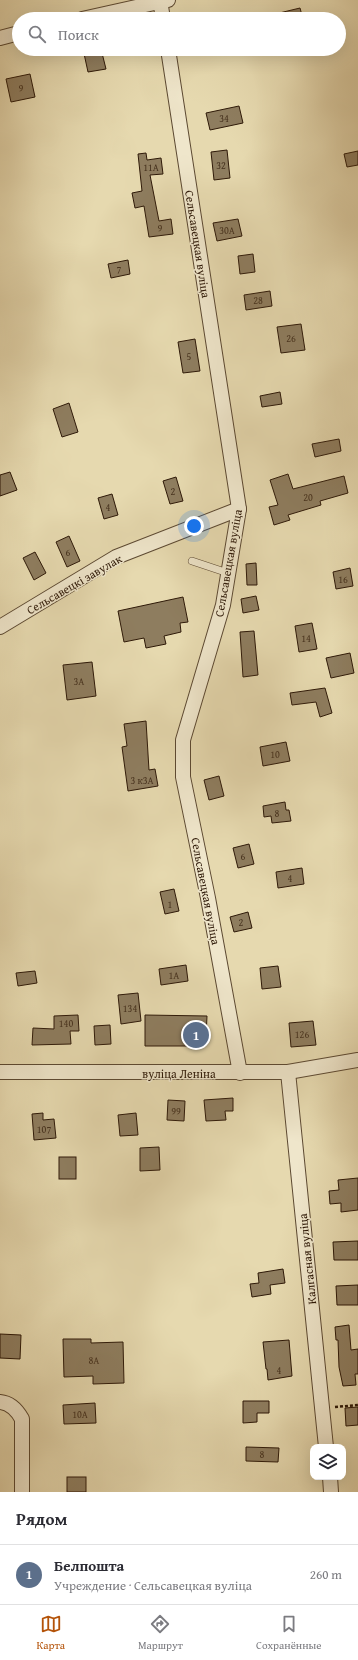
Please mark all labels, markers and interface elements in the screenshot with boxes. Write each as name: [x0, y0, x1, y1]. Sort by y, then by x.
search box: [12, 12, 346, 56]
icon: search: [26, 23, 48, 45]
text: Поиск: [58, 24, 99, 45]
house number: 9: [19, 81, 24, 96]
house number: 34: [219, 111, 229, 126]
house number: 32: [216, 158, 226, 173]
house number: 11А: [143, 160, 159, 175]
street label: Сельсавецкая вуліца: [181, 189, 215, 299]
house number: 9: [158, 221, 163, 236]
house number: 30А: [219, 223, 235, 238]
house number: 7: [117, 262, 122, 277]
house number: 28: [253, 293, 263, 308]
house number: 26: [286, 331, 296, 346]
house number: 5: [187, 349, 192, 364]
house number: 2: [171, 484, 176, 499]
house number: 20: [303, 490, 313, 505]
house number: 4: [106, 500, 111, 515]
street label: Сельсавецкая вуліца: [210, 508, 246, 618]
your location: [184, 516, 204, 536]
house number: 6: [66, 545, 71, 560]
street label: Сельсавецкі завулак: [23, 549, 125, 618]
house number: 16: [338, 572, 348, 587]
house number: 14: [301, 631, 311, 646]
house number: 3А: [74, 674, 84, 689]
house number: 10: [270, 747, 280, 762]
house number: 3 к3А: [130, 773, 154, 788]
house number: 8: [275, 806, 280, 821]
street label: Сельсавецкая вуліца: [187, 836, 225, 946]
house number: 6: [241, 849, 246, 864]
house number: 4: [288, 871, 293, 886]
house number: 1: [168, 897, 173, 912]
house number: 2: [239, 915, 244, 930]
house number: 1А: [169, 968, 179, 983]
house number: 134: [123, 1001, 137, 1016]
house number: 140: [59, 1016, 73, 1031]
pin: 1: [183, 1020, 209, 1050]
house number: 126: [295, 1027, 309, 1042]
street label: вуліца Леніна: [142, 1065, 216, 1082]
house number: 99: [171, 1104, 181, 1119]
house number: 107: [37, 1122, 51, 1137]
street label: Калгасная вуліца: [294, 1212, 320, 1305]
house number: 8А: [89, 1353, 99, 1368]
house number: 4: [277, 1363, 282, 1378]
house number: 10А: [72, 1407, 88, 1422]
map controls: [310, 1444, 346, 1480]
button: layers: [310, 1444, 346, 1480]
house number: 8: [260, 1447, 265, 1462]
text: Рядом: [16, 1506, 67, 1531]
text: Белпошта: [54, 1555, 124, 1576]
text: 1: [26, 1565, 32, 1584]
text: 260 m: [310, 1565, 342, 1584]
text: Учреждение · Сельсавецкая вуліца: [54, 1576, 252, 1595]
tab: Карта: [36, 1613, 65, 1653]
tab: Маршрут: [138, 1613, 183, 1653]
tab: Сохранённые: [256, 1613, 321, 1653]

